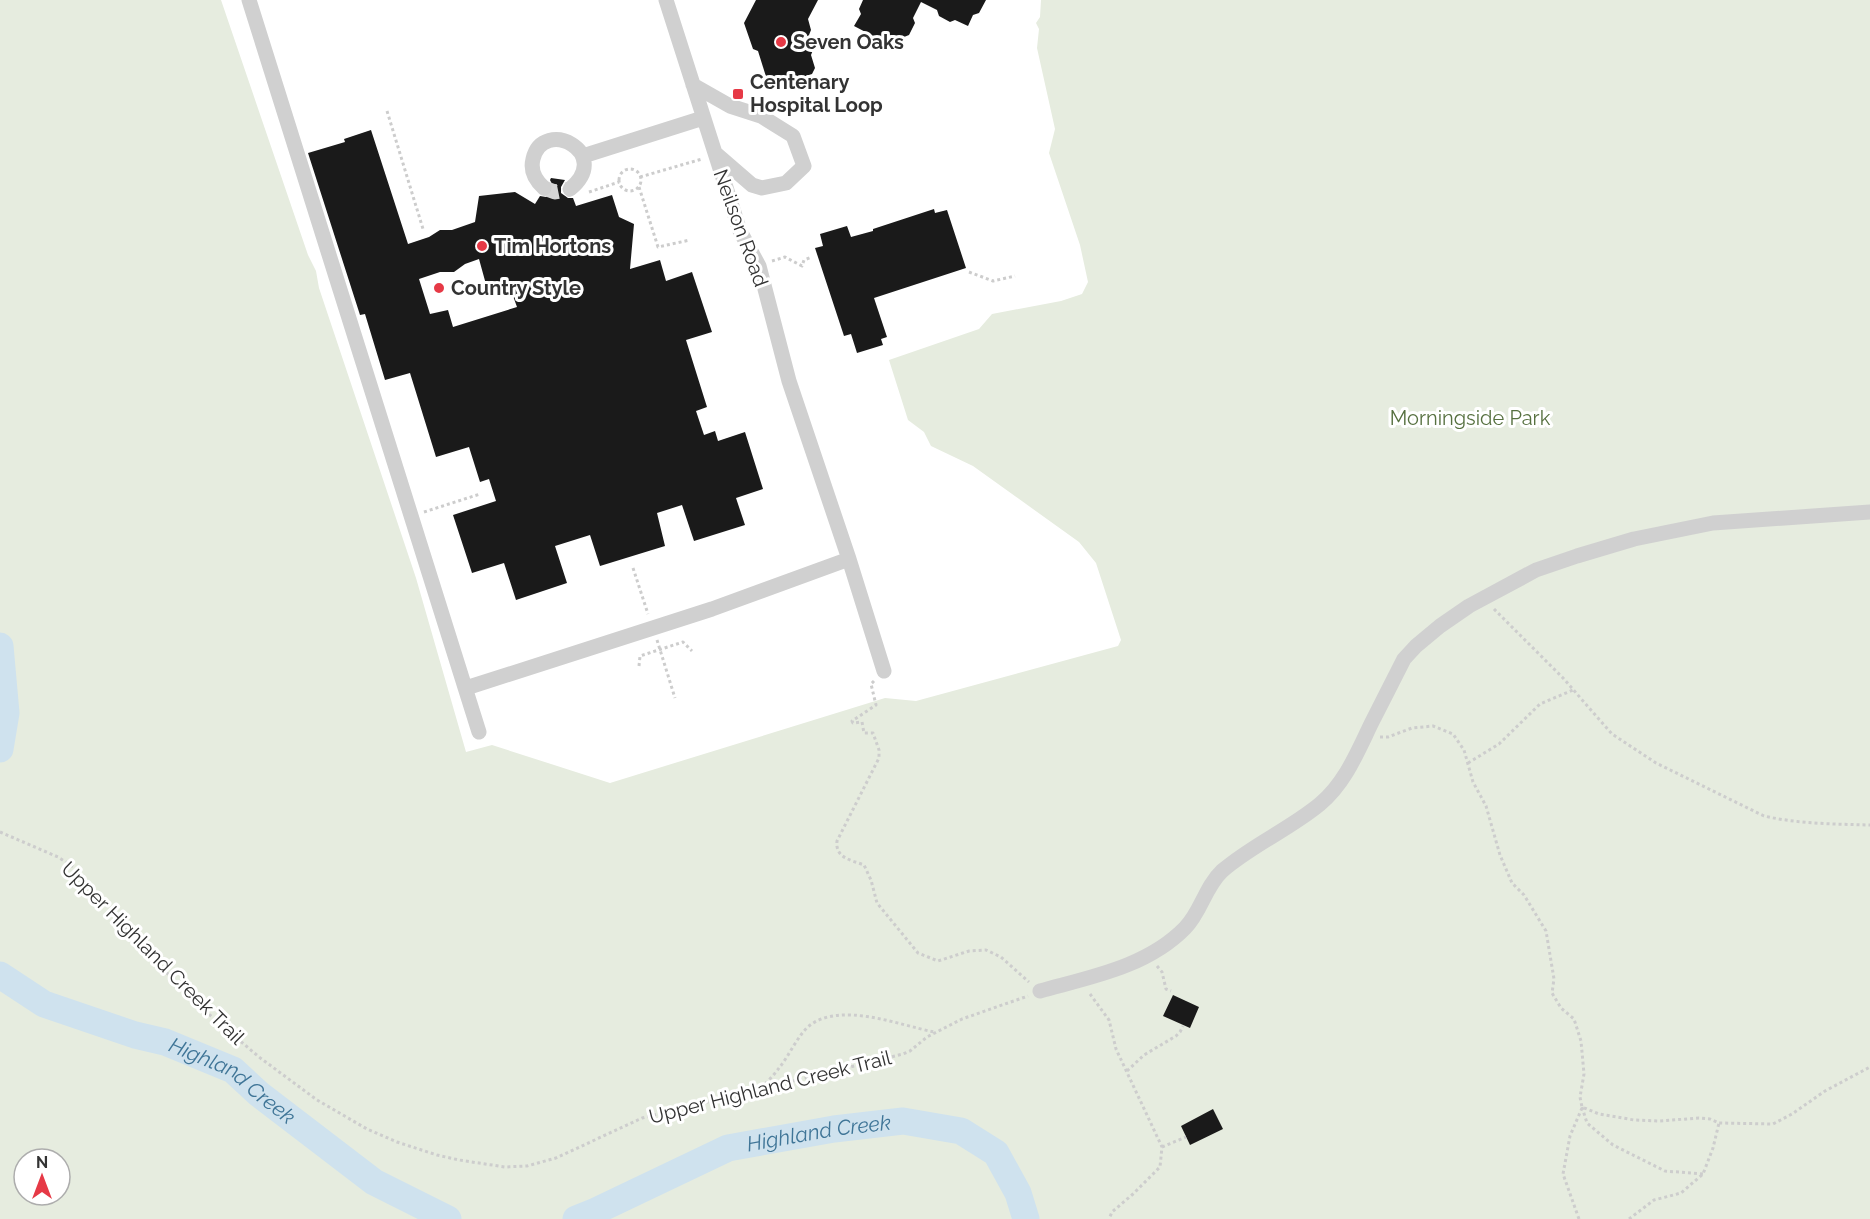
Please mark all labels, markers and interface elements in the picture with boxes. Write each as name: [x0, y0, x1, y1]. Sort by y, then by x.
place label: Seven Oaks: [793, 30, 904, 54]
marker: Seven Oaks: [774, 35, 788, 49]
place label: Centenary Hospital Loop: [750, 70, 883, 117]
marker: Centenary Hospital Loop: [731, 87, 745, 101]
street label: Neilson Road: [709, 166, 773, 290]
place label: Tim Hortons: [494, 234, 611, 258]
marker: Tim Hortons: [475, 239, 489, 253]
place label: Country Style: [451, 276, 581, 300]
marker: Country Style: [432, 281, 446, 295]
park label: Morningside Park: [1390, 406, 1551, 430]
street label: Upper Highland Creek Trail: [57, 857, 250, 1050]
water label: Highland Creek: [166, 1032, 300, 1129]
street label: Upper Highland Creek Trail: [646, 1045, 894, 1129]
water label: Highland Creek: [745, 1109, 892, 1156]
north arrow: [12, 1147, 72, 1207]
text: N: [36, 1153, 48, 1172]

